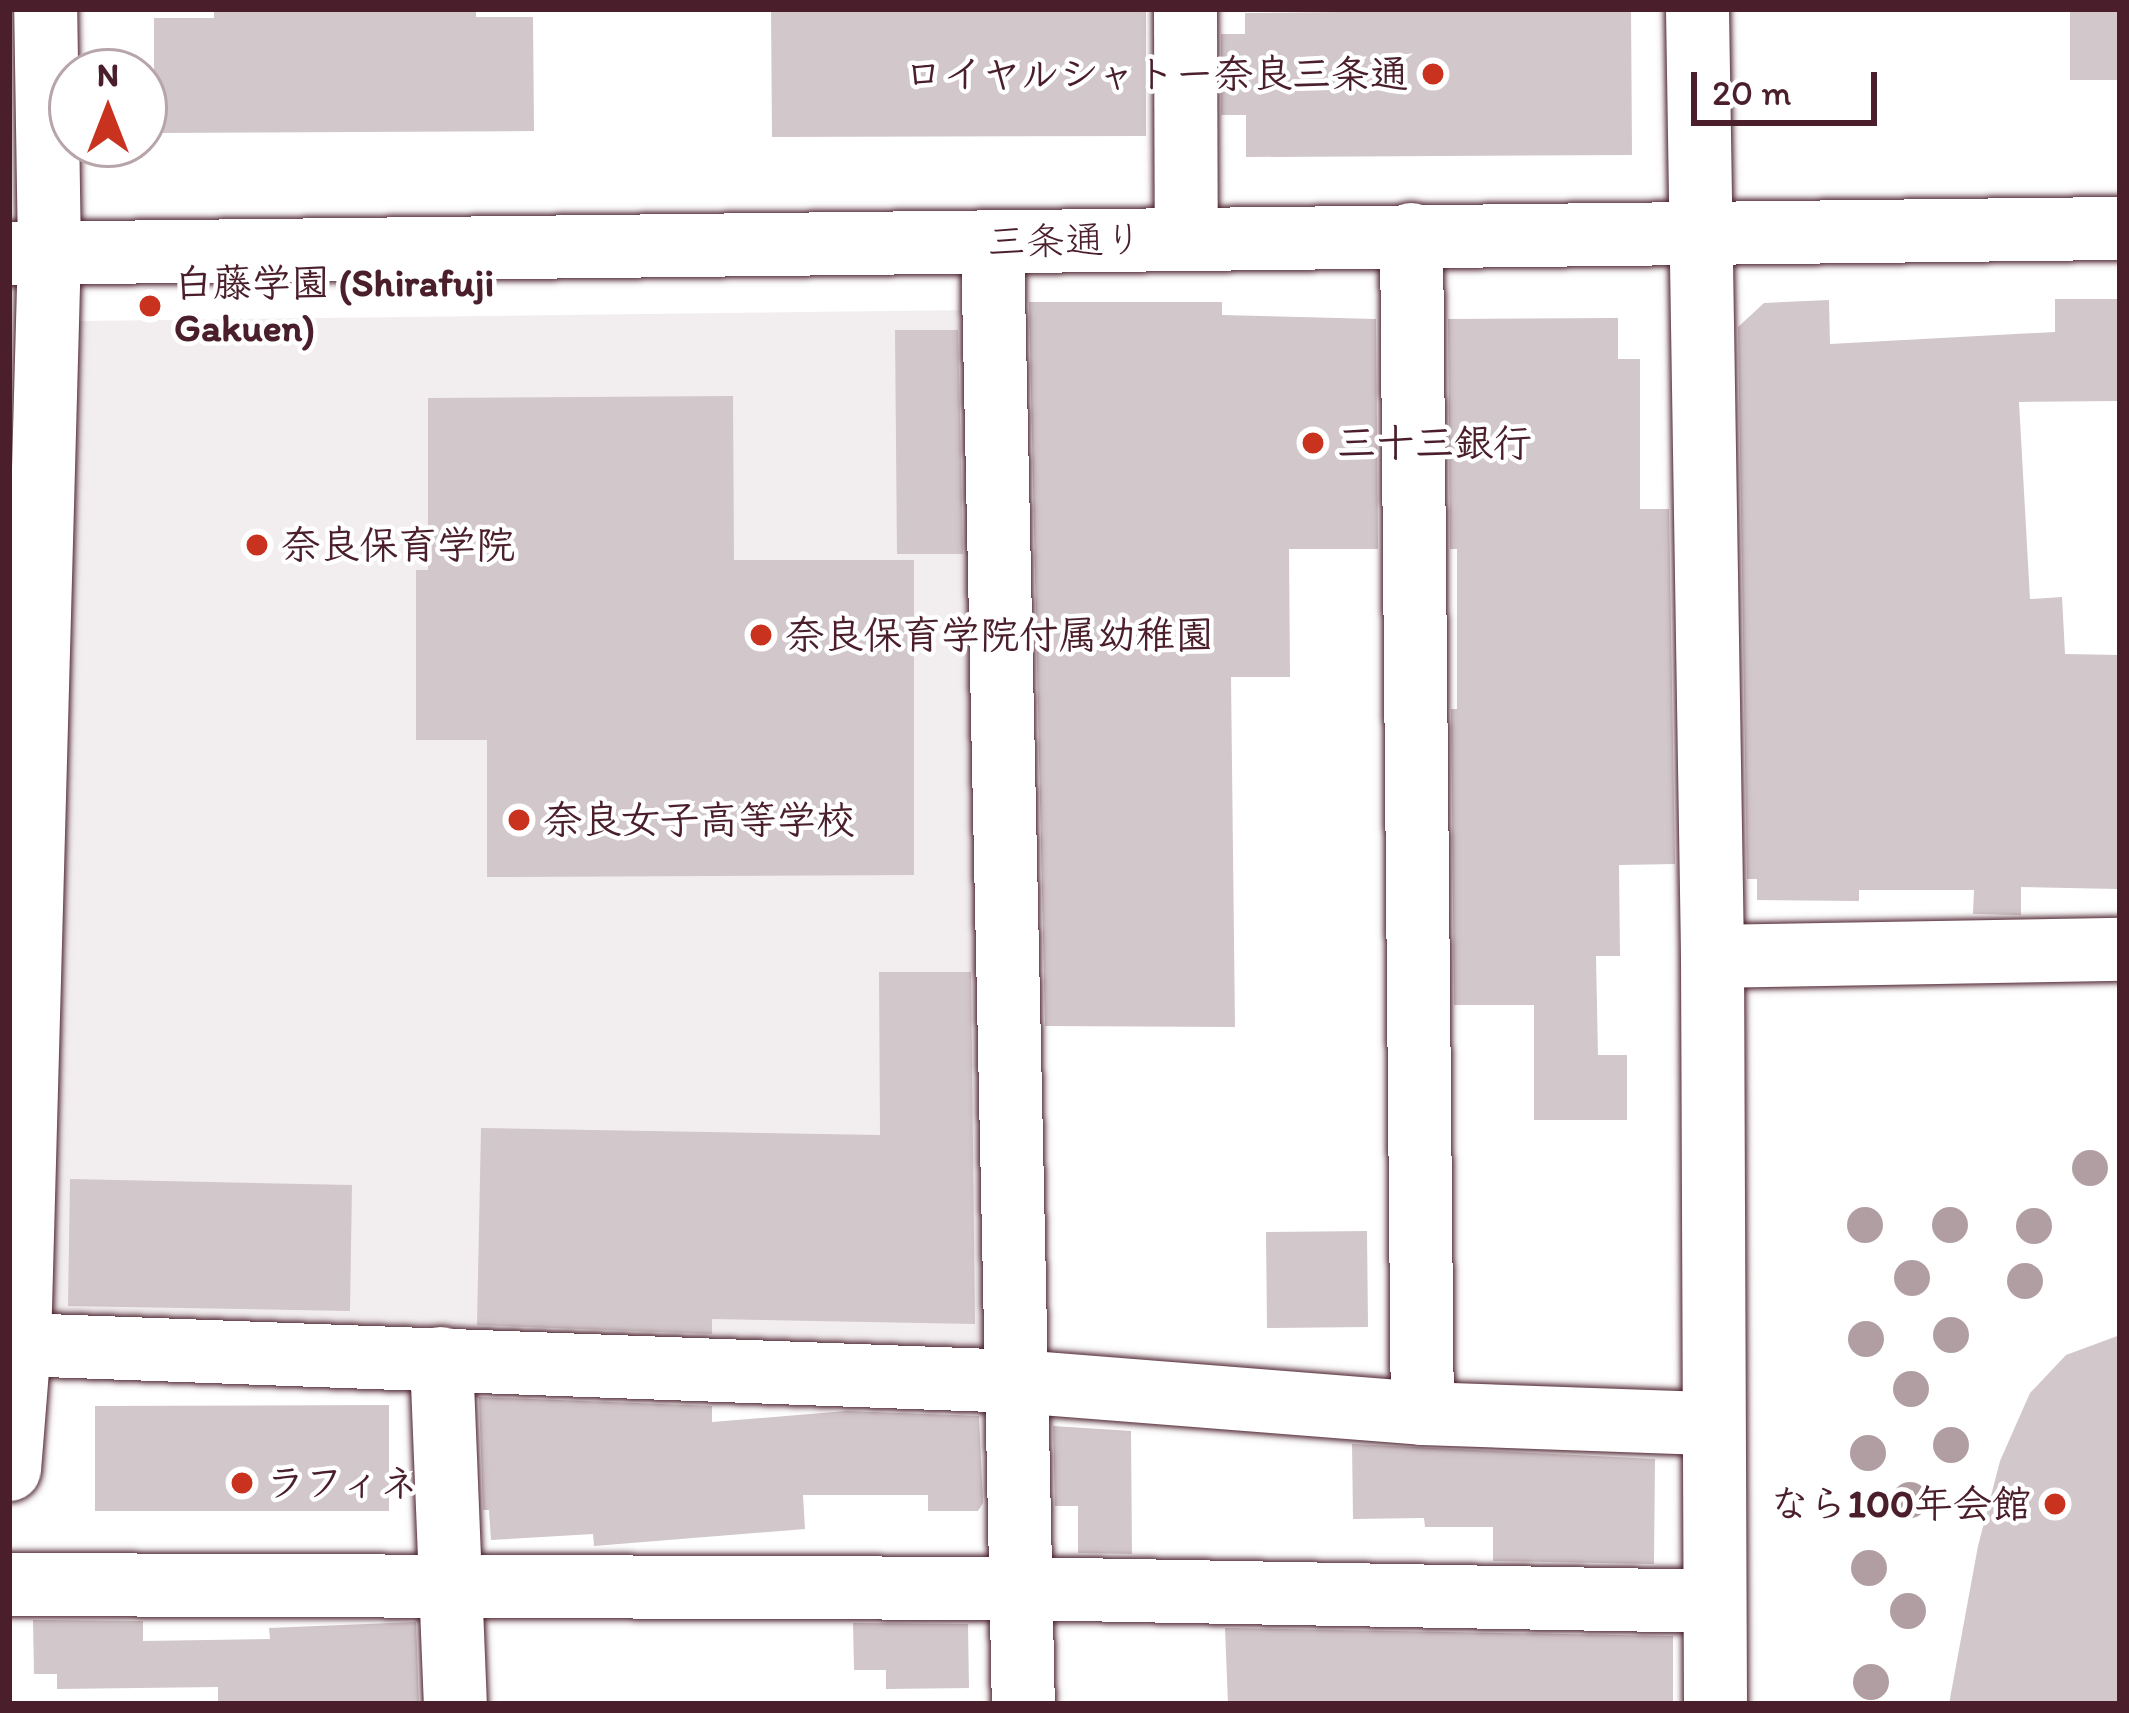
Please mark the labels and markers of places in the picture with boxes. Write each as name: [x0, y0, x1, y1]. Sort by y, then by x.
place label: ロイヤルシャトー奈良三条通: [902, 51, 1409, 97]
marker: ロイヤルシャトー奈良三条通: [1420, 61, 1446, 87]
place label: 白藤学園 (Shirafuji Gakuen): [174, 261, 494, 352]
marker: 白藤学園 (Shirafuji Gakuen): [137, 293, 163, 319]
place label: 三十三銀行: [1337, 420, 1532, 466]
marker: 三十三銀行: [1300, 430, 1326, 456]
place label: 奈良保育学院: [281, 522, 515, 568]
marker: 奈良保育学院: [244, 532, 270, 558]
place label: 奈良保育学院付属幼稚園: [785, 612, 1214, 658]
marker: 奈良保育学院付属幼稚園: [748, 622, 774, 648]
place label: 奈良女子高等学校: [543, 797, 855, 843]
marker: 奈良女子高等学校: [506, 807, 532, 833]
place label: ラフィネ: [266, 1460, 422, 1506]
marker: ラフィネ: [229, 1470, 255, 1496]
place label: なら100年会館: [1770, 1481, 2031, 1527]
marker: なら100年会館: [2042, 1491, 2068, 1517]

